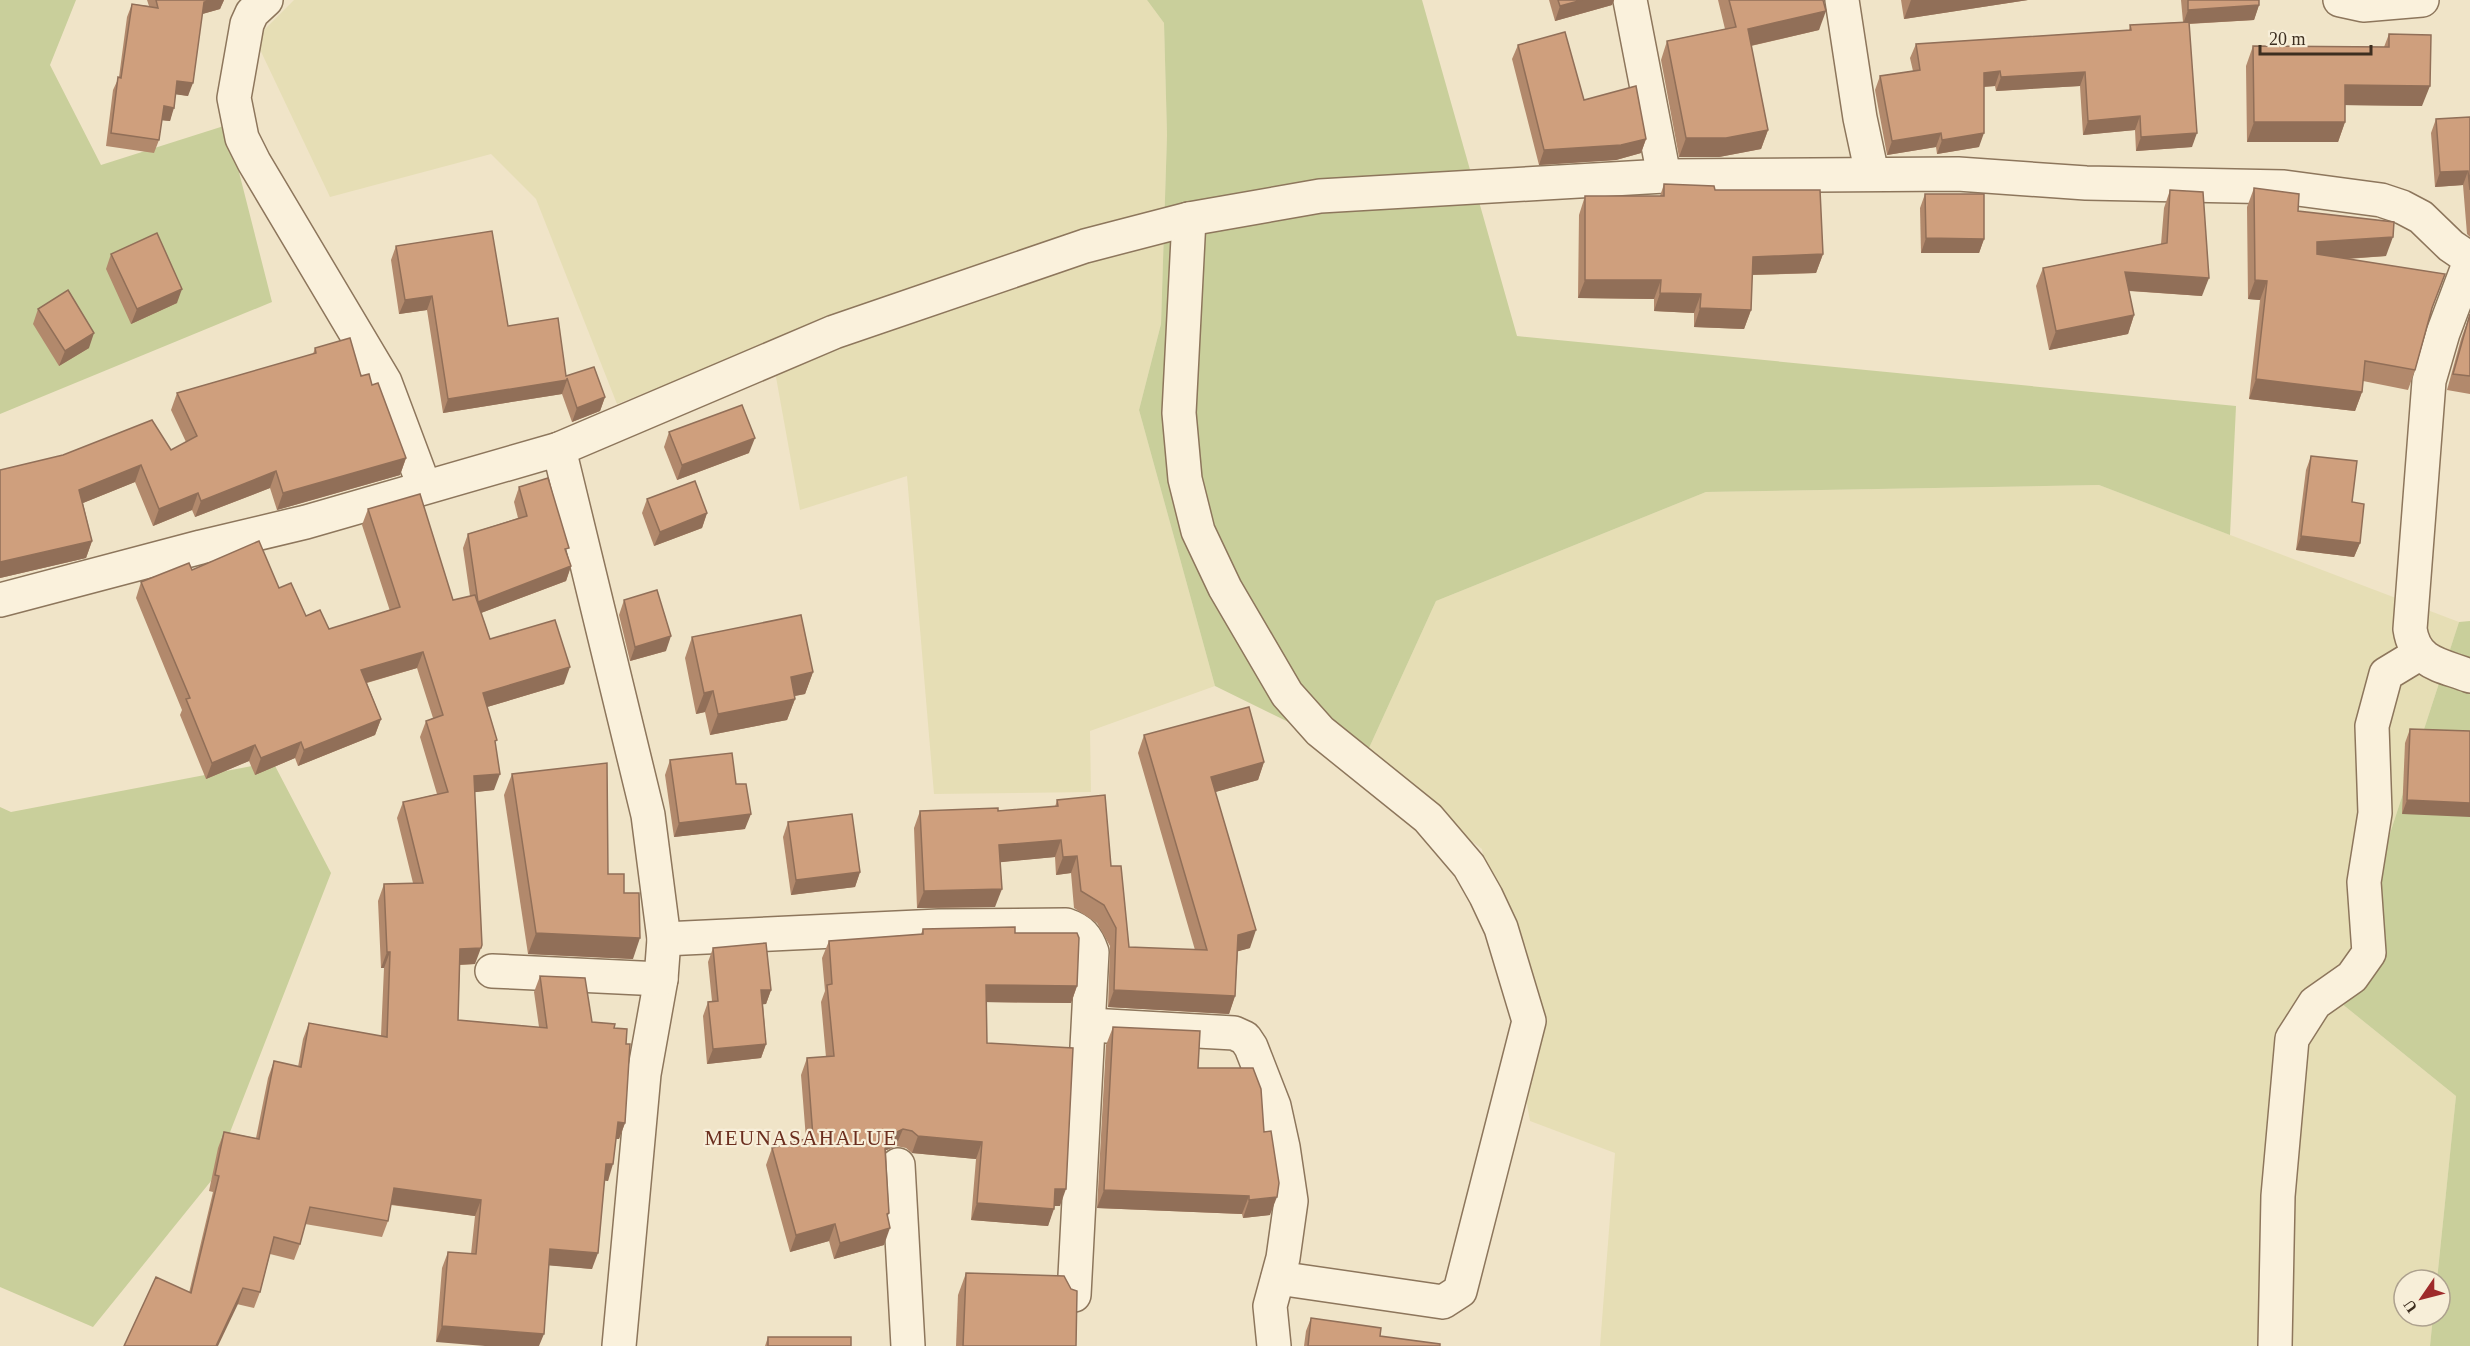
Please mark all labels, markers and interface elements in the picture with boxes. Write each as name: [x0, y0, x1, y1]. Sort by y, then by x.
scale bar: [2260, 18, 2371, 56]
text: 20 m: [2269, 29, 2306, 49]
district label: MEUNASAHALUE: [705, 1126, 898, 1150]
north arrow: [2392, 1268, 2452, 1328]
text: U: [2400, 1296, 2420, 1316]

